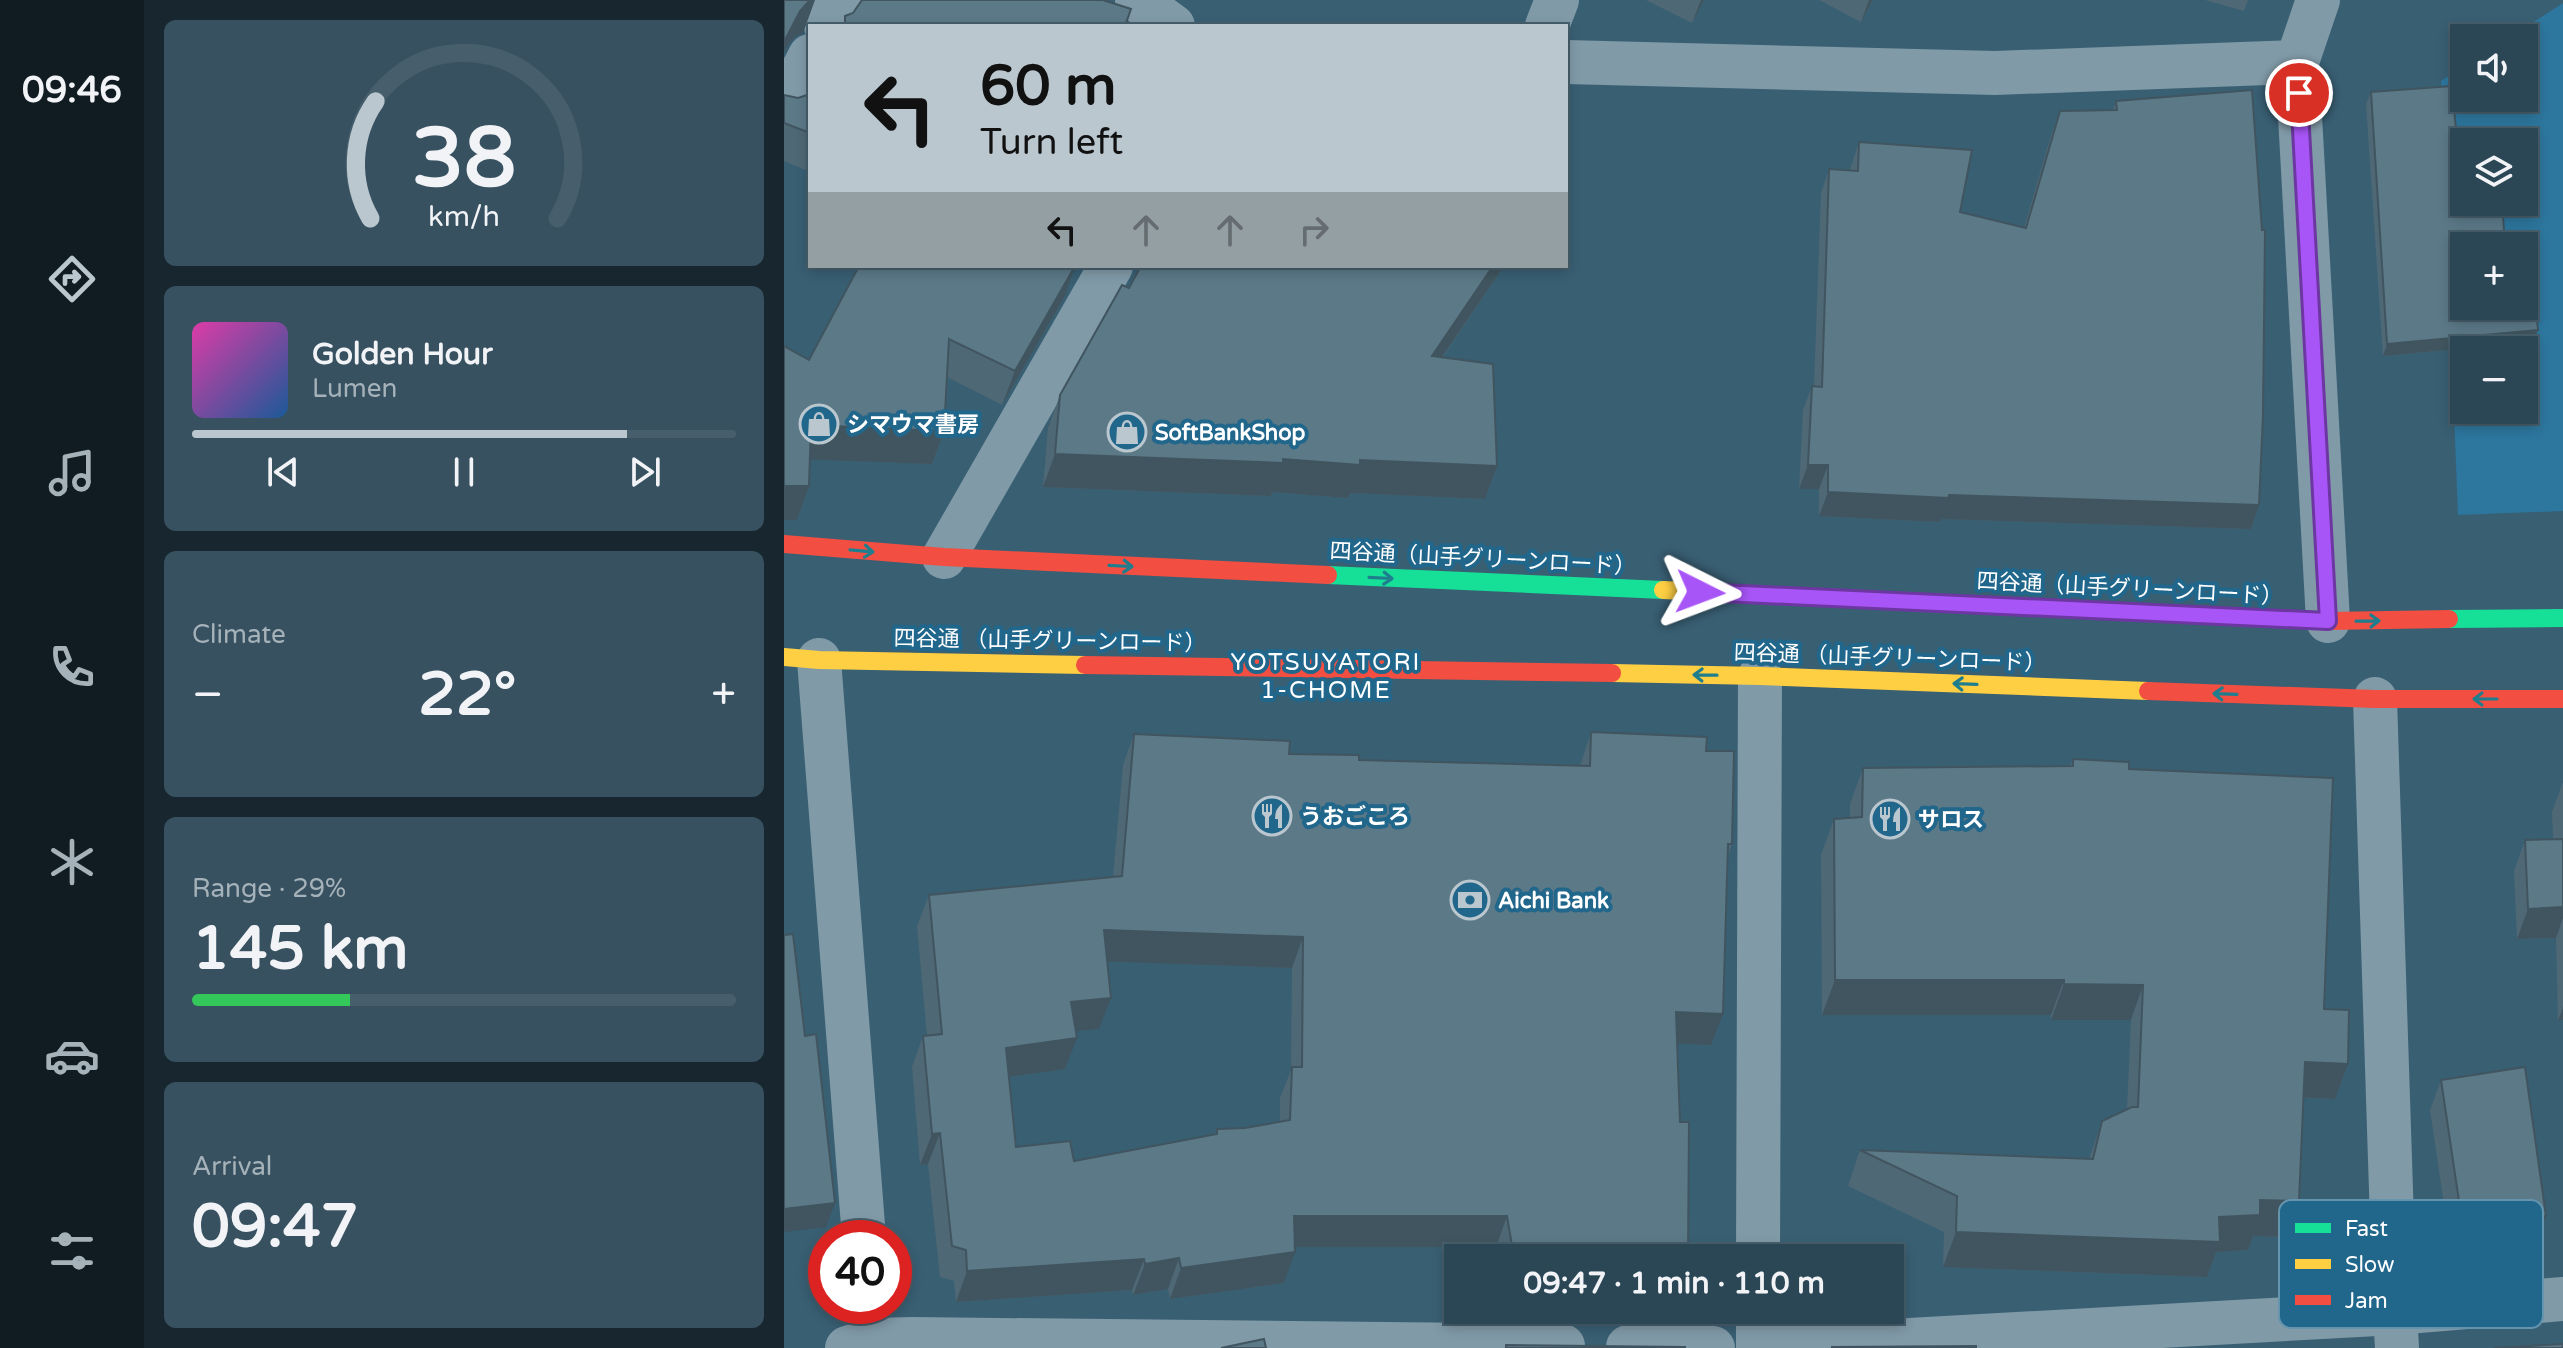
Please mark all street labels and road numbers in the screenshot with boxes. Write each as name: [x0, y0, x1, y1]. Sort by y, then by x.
street label: 四谷通（山手グリーンロード）: [1329, 538, 1637, 580]
street label: 四谷通（山手グリーンロード）: [1976, 568, 2284, 610]
street label: 四谷通 （山手グリーンロード）: [893, 625, 1206, 657]
street label: 四谷通 （山手グリーンロード）: [1733, 640, 2047, 676]

